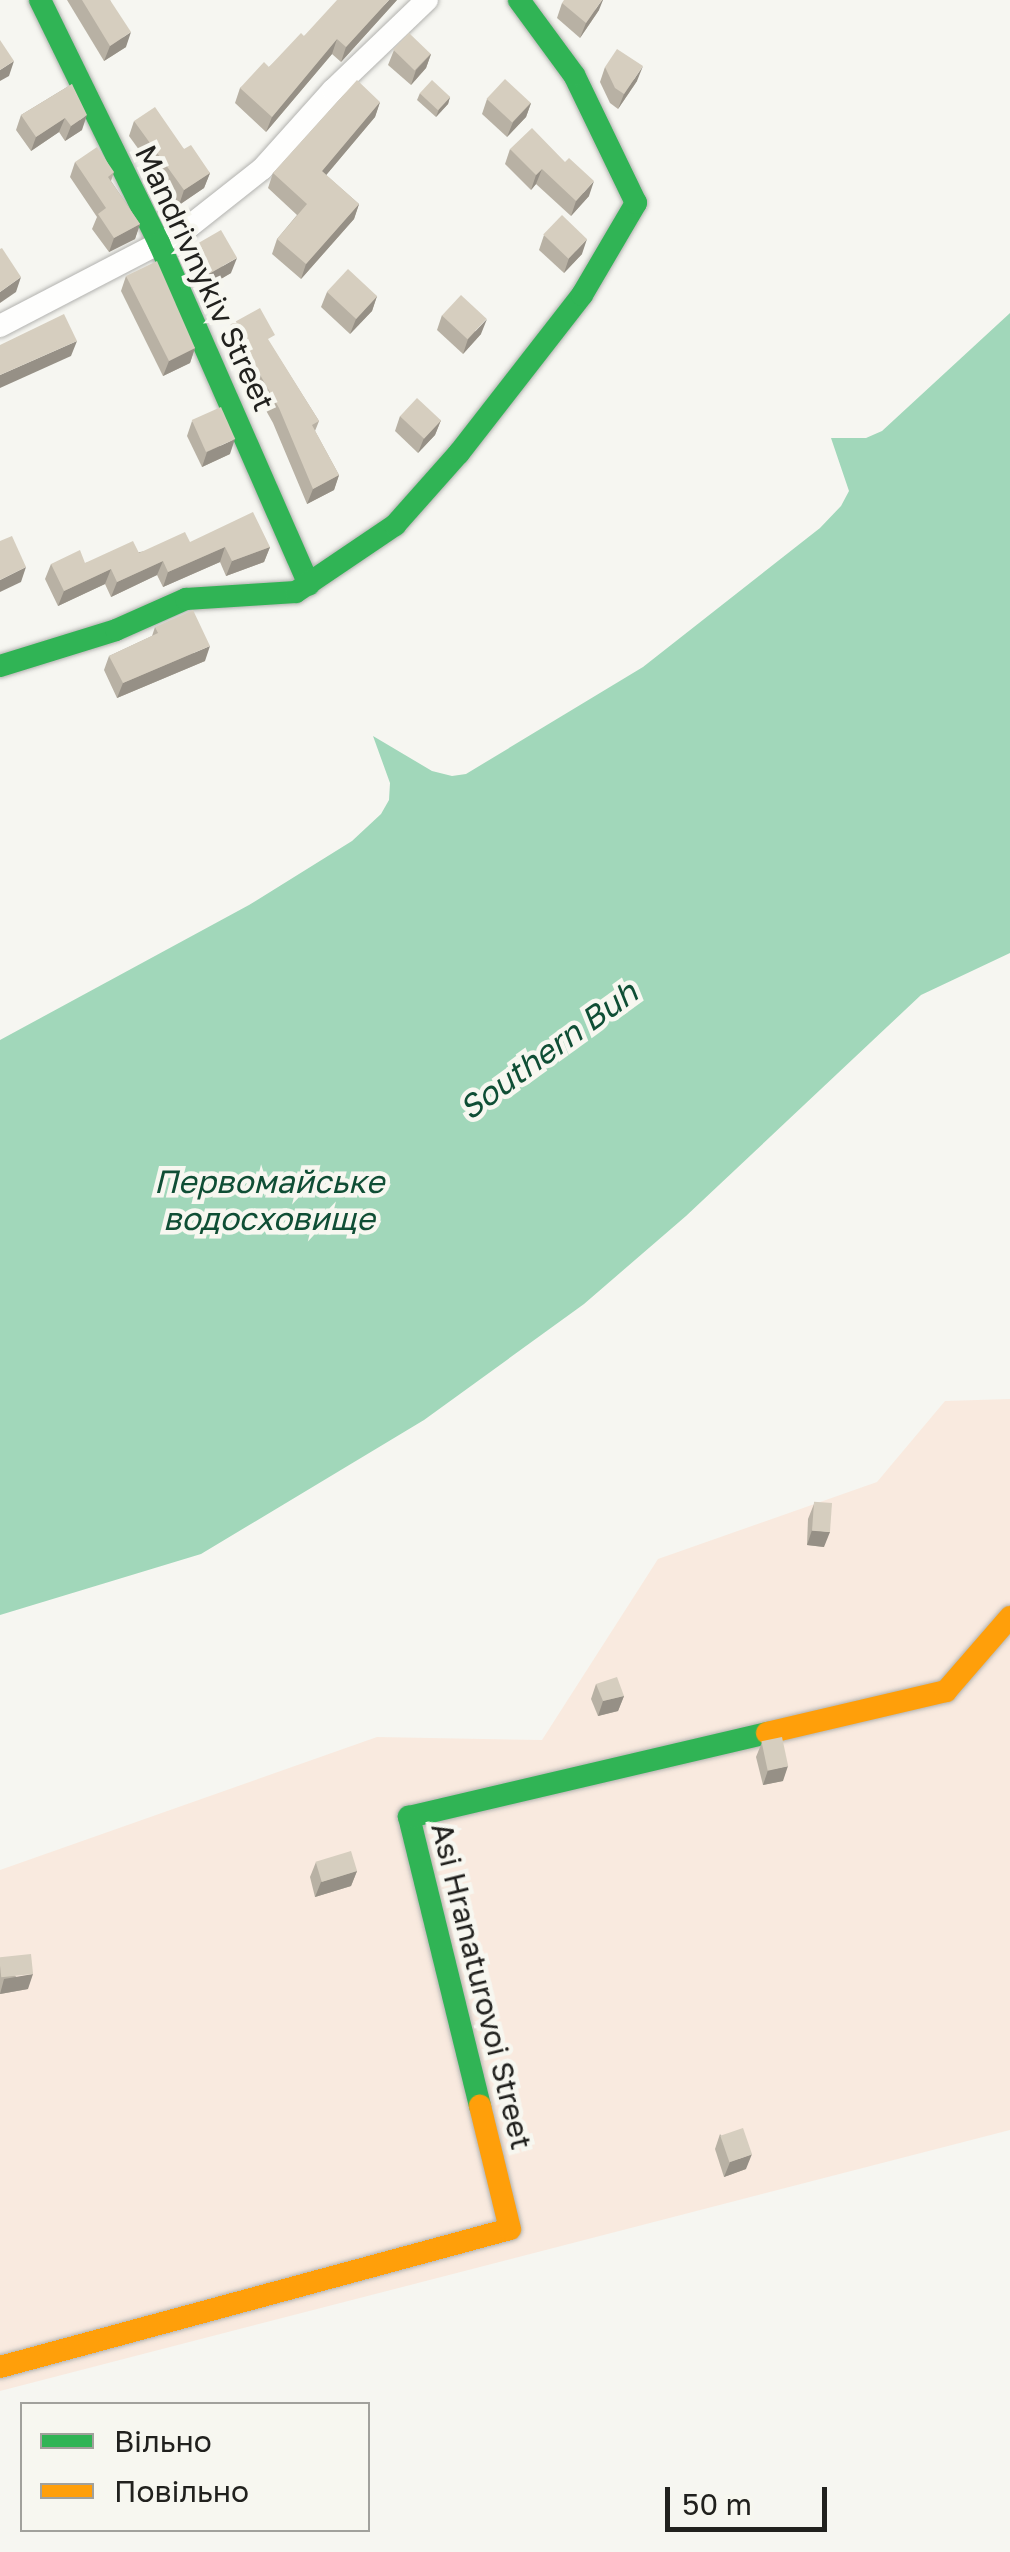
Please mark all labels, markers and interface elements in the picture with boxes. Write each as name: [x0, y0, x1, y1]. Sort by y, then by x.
street label: Mandrivnykiv Street: [128, 139, 282, 417]
water label: Southern Buh: [451, 973, 645, 1127]
water label: Первомайське водосховище: [154, 1163, 384, 1238]
street label: Asi Hranaturovoi Street: [424, 1819, 540, 2153]
legend: [20, 2402, 370, 2532]
text: Вільно: [114, 2423, 212, 2459]
scale bar: [670, 2467, 832, 2529]
text: Повільно: [114, 2473, 249, 2509]
text: 50 m: [682, 2486, 752, 2522]

